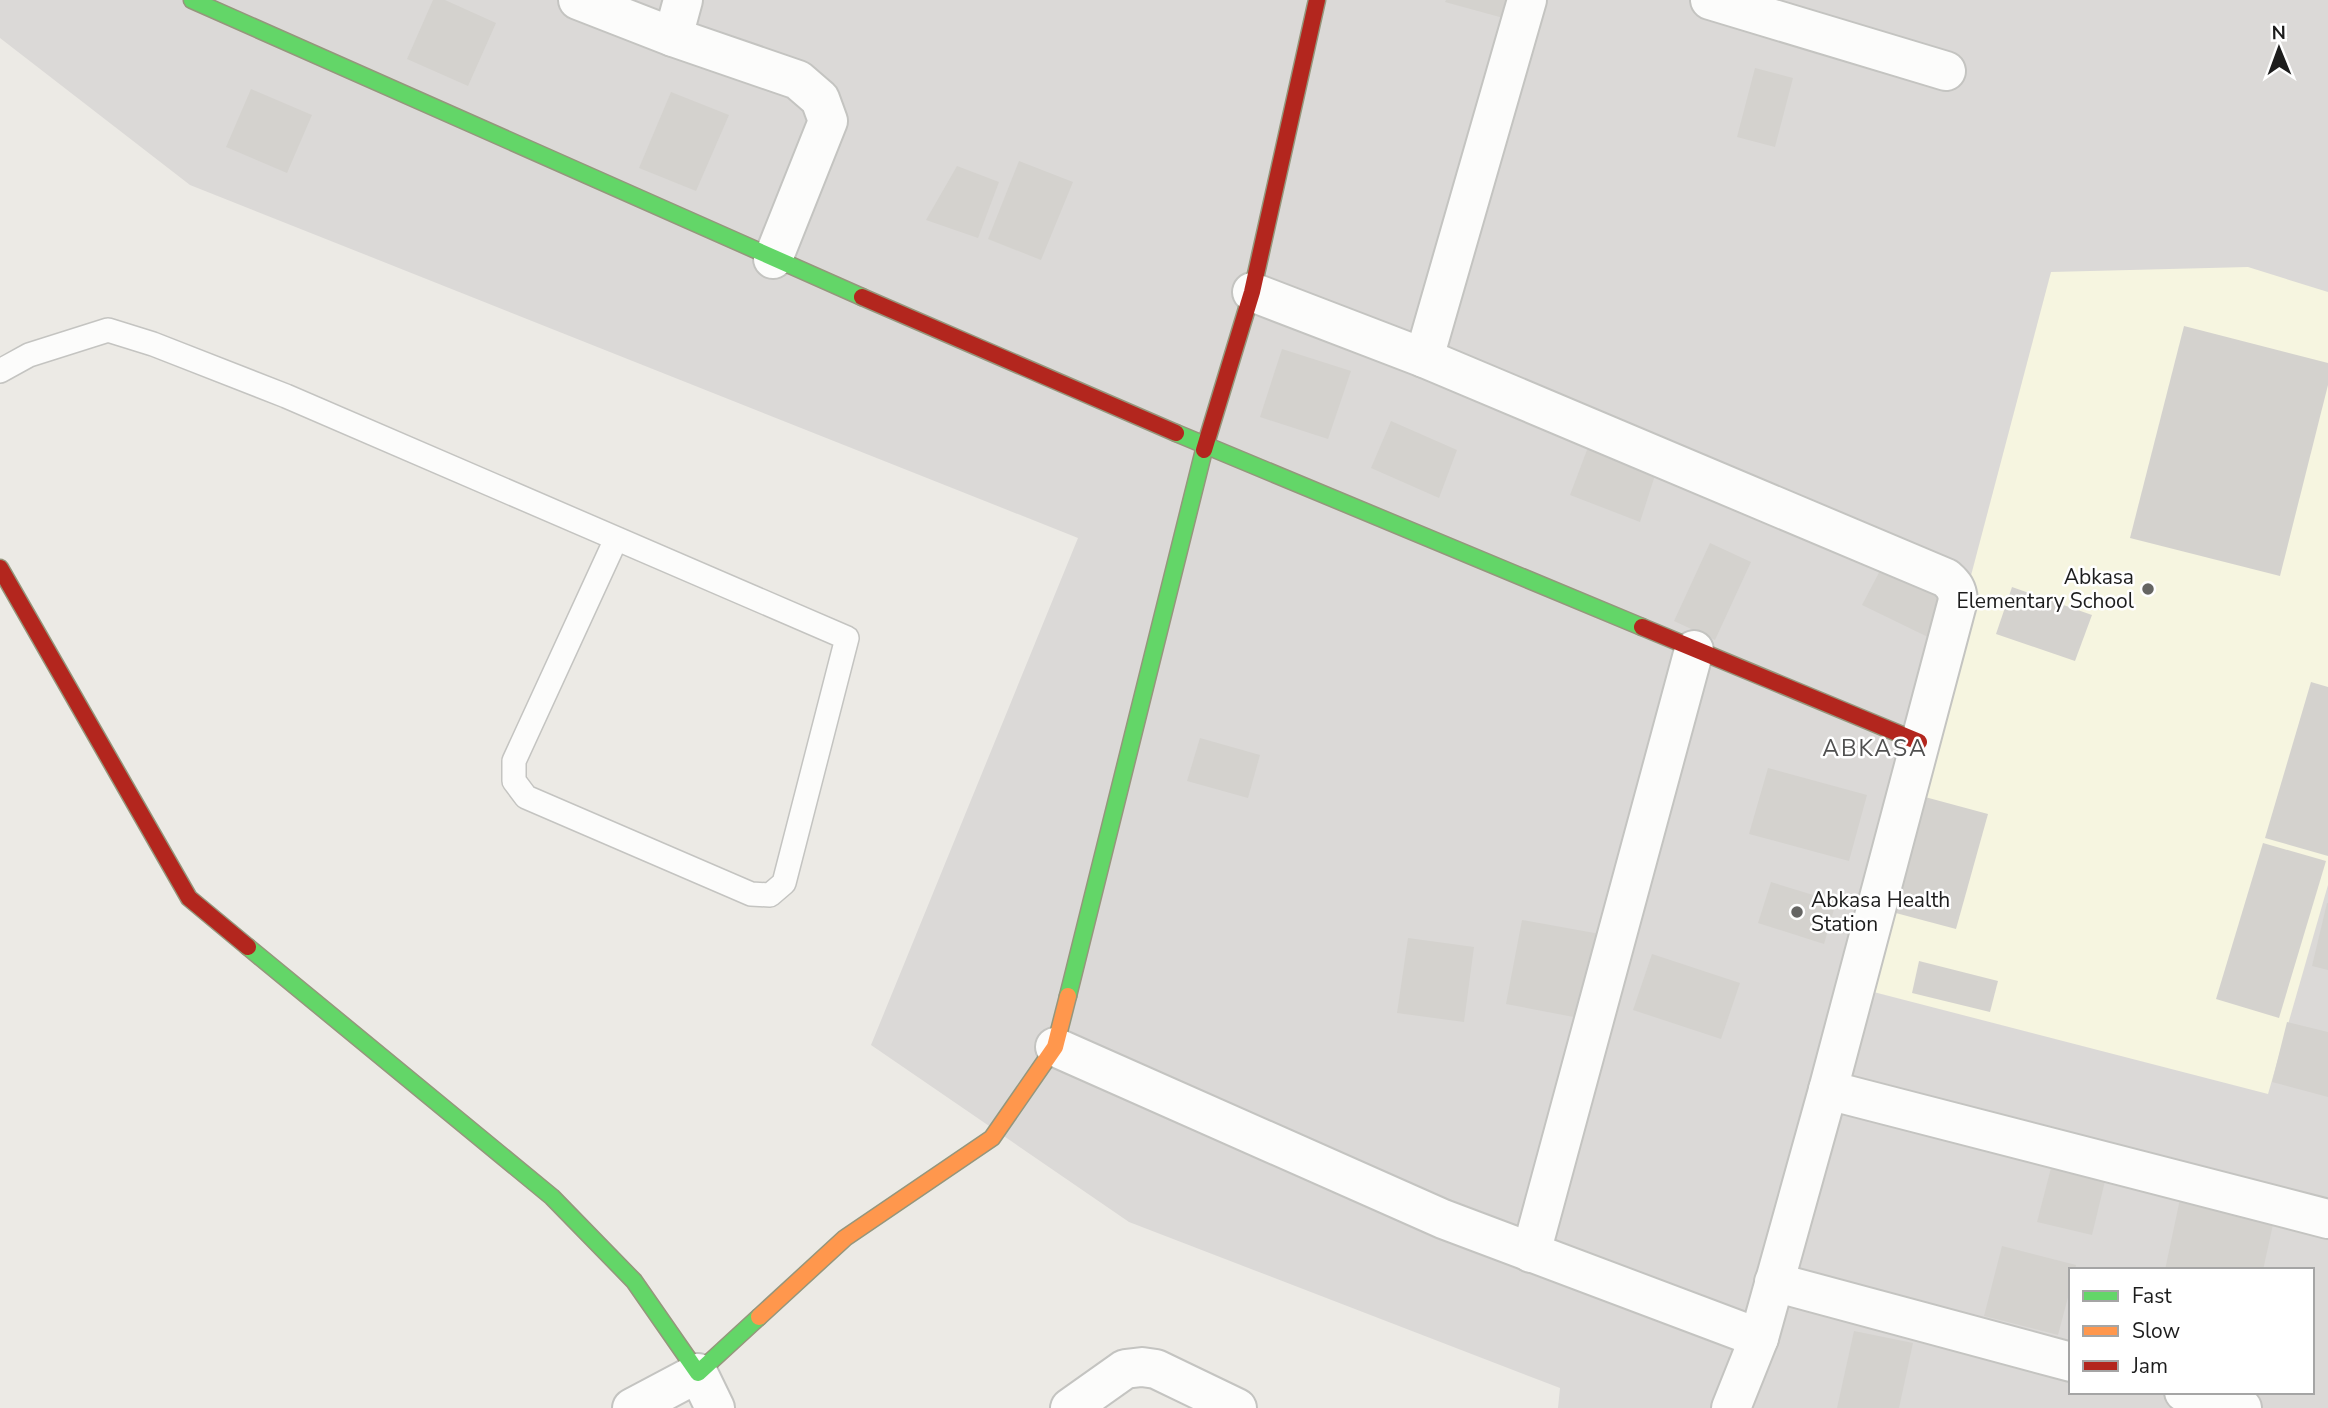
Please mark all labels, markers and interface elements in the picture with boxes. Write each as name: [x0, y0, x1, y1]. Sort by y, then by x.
north arrow: [2244, 14, 2314, 84]
text: N: [2271, 20, 2286, 46]
place label: Abkasa Elementary School: [1956, 563, 2135, 615]
marker: Abkasa Elementary School: [2140, 581, 2156, 597]
district label: ABKASA: [1822, 733, 1928, 764]
place label: Abkasa Health Station: [1811, 886, 1950, 938]
marker: Abkasa Health Station: [1789, 904, 1805, 920]
legend: [2069, 1268, 2314, 1394]
text: Fast: [2132, 1282, 2172, 1310]
text: Slow: [2132, 1317, 2181, 1345]
text: Jam: [2131, 1352, 2168, 1380]

